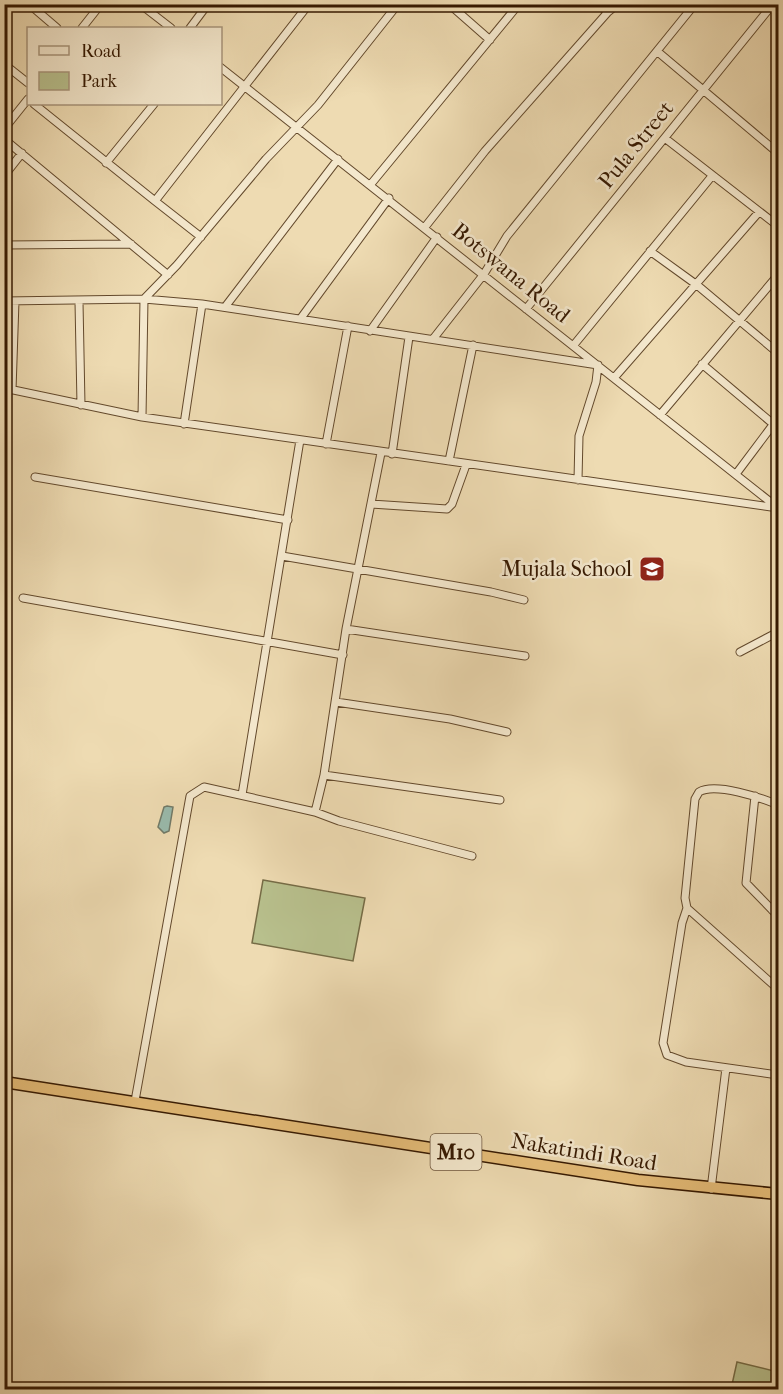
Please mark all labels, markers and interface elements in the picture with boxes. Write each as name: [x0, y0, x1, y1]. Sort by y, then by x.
legend: [27, 27, 222, 105]
text: Road: [81, 41, 121, 62]
text: Park: [81, 71, 118, 92]
street label: Pula Street: [593, 96, 679, 194]
street label: Botswana Road: [447, 218, 576, 329]
school or university icon: Mujala School: [637, 554, 667, 584]
place label: Mujala School: [501, 556, 632, 582]
street label: Nakatindi Road: [509, 1128, 660, 1176]
road number: M10: [430, 1134, 482, 1170]

